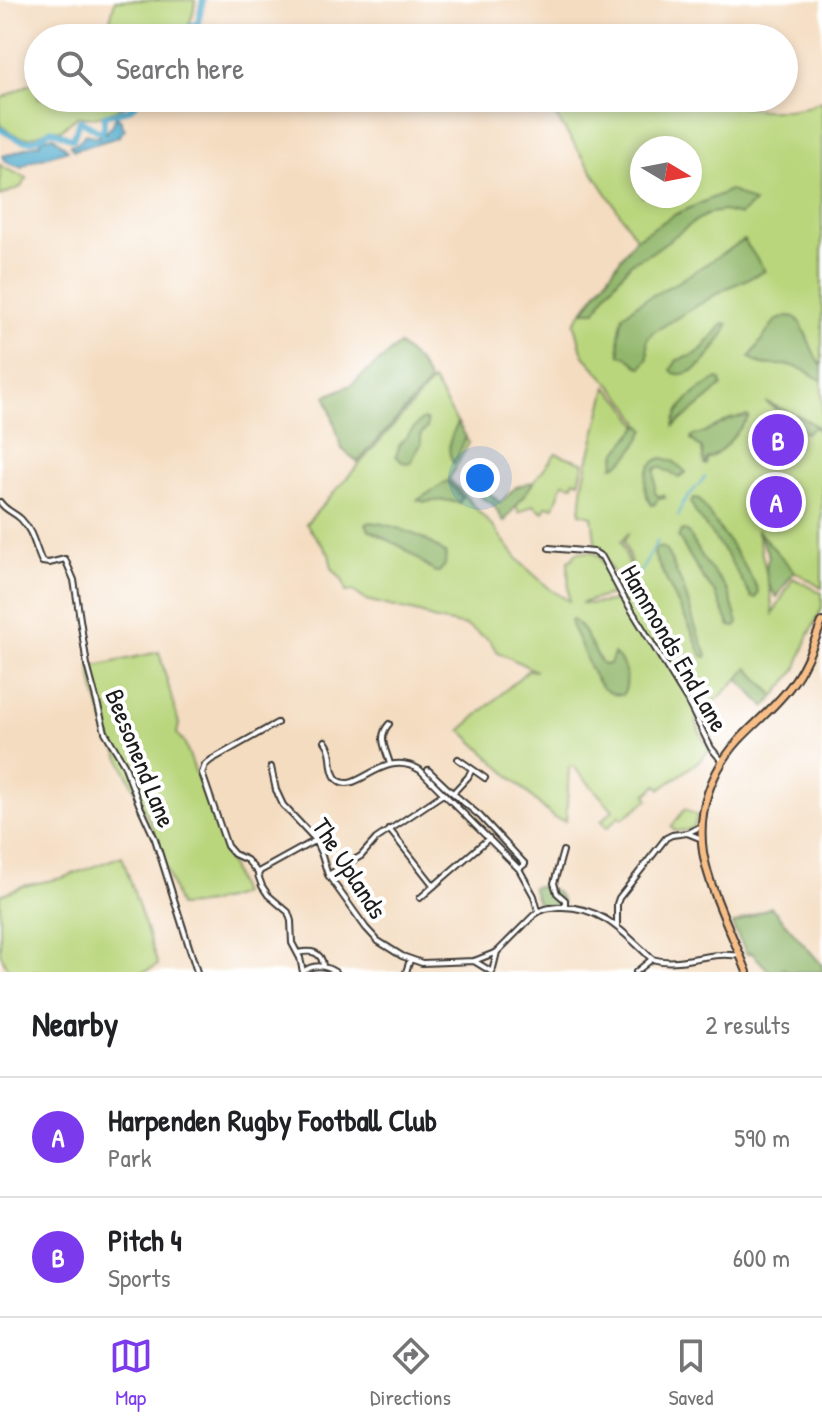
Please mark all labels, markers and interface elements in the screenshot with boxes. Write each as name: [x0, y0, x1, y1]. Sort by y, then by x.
search box: [24, 24, 798, 112]
icon: search: [52, 46, 96, 90]
text: Search here: [116, 48, 244, 88]
north arrow: [630, 136, 702, 208]
pin: B: [752, 410, 804, 470]
your location: [460, 458, 500, 498]
pin: A: [750, 472, 802, 532]
street label: Hammonds End Lane: [613, 558, 737, 738]
street label: Beesonend Lane: [97, 684, 185, 832]
street label: The Uplands: [304, 811, 396, 925]
text: Nearby: [32, 1001, 118, 1047]
text: 2 results: [705, 1007, 790, 1042]
text: Harpenden Rugby Football Club: [108, 1100, 437, 1140]
text: A: [52, 1120, 64, 1155]
text: 590 m: [734, 1120, 790, 1155]
text: Park: [108, 1140, 152, 1175]
text: Pitch 4: [108, 1220, 182, 1260]
text: B: [51, 1240, 65, 1275]
text: 600 m: [733, 1240, 790, 1275]
text: Sports: [108, 1260, 171, 1295]
tab: Map: [109, 1334, 153, 1412]
tab: Directions: [370, 1334, 451, 1412]
tab: Saved: [668, 1334, 713, 1412]

